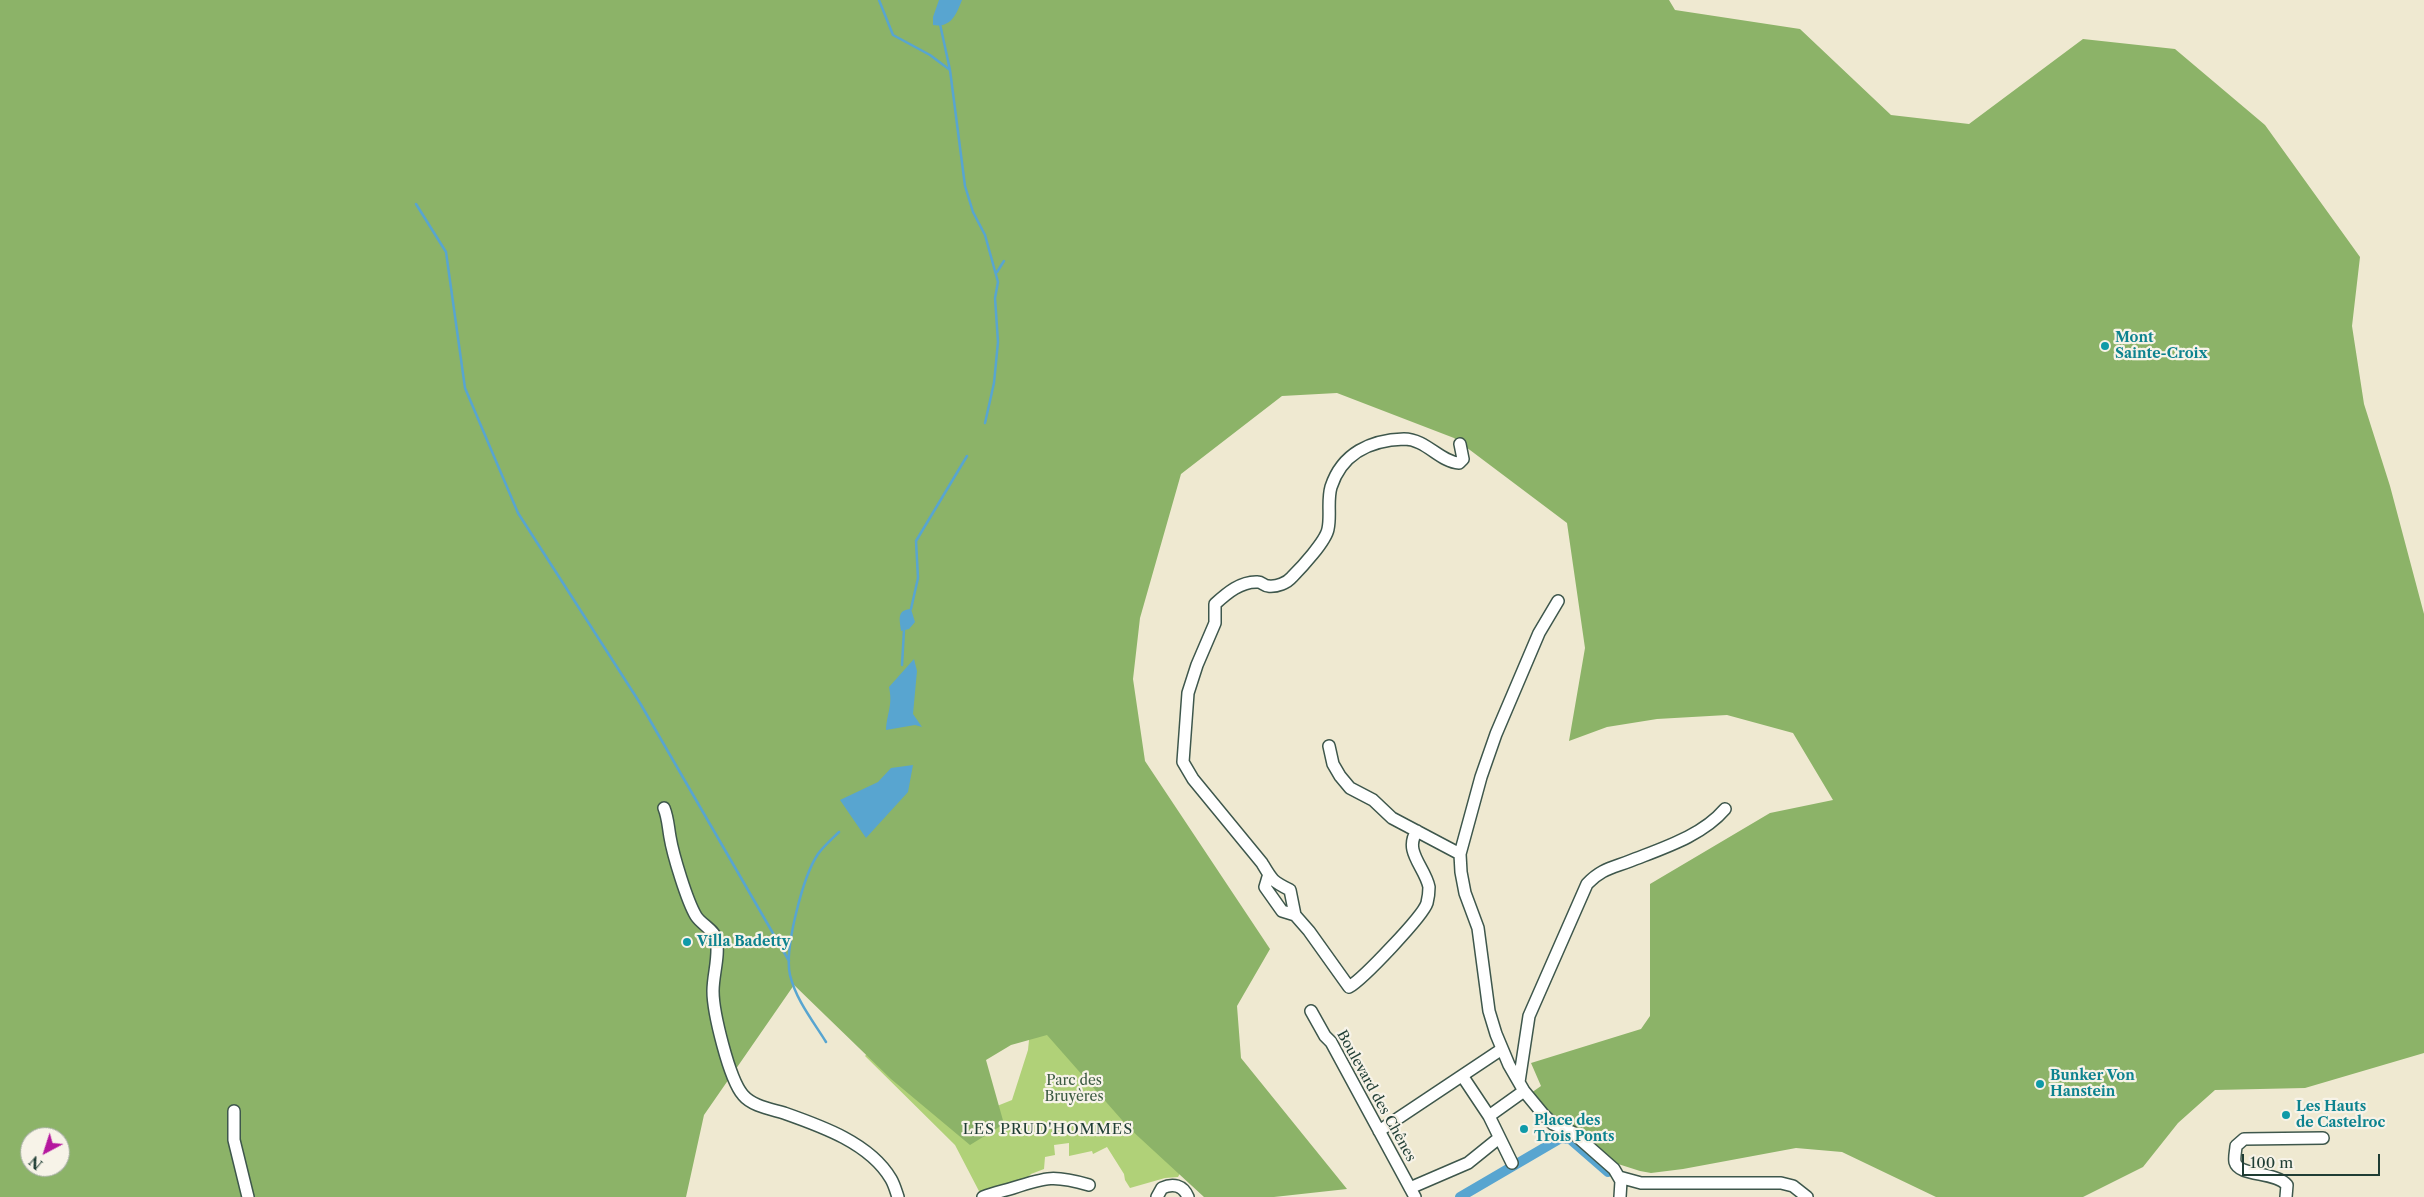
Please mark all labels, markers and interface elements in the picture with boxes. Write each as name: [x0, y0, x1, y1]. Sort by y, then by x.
place label: Mont Sainte-Croix: [2115, 330, 2208, 362]
marker: Mont Sainte-Croix: [2099, 340, 2111, 352]
place label: Villa Badetty: [697, 934, 790, 950]
marker: Villa Badetty: [681, 936, 693, 948]
street label: Boulevard des Chênes: [1333, 1027, 1419, 1165]
place label: Bunker Von Hanstein: [2050, 1068, 2135, 1100]
park label: Parc des Bruyères: [1044, 1073, 1104, 1106]
marker: Bunker Von Hanstein: [2034, 1078, 2046, 1090]
place label: Les Hauts de Castelroc: [2296, 1099, 2385, 1132]
marker: Les Hauts de Castelroc: [2280, 1109, 2292, 1121]
place label: Place des Trois Ponts: [1534, 1113, 1614, 1146]
district label: LES PRUD'HOMMES: [961, 1121, 1135, 1139]
marker: Place des Trois Ponts: [1518, 1123, 1530, 1135]
north arrow: [20, 1127, 70, 1177]
scale bar: [2244, 1144, 2382, 1176]
text: N: [26, 1152, 46, 1174]
text: 100 m: [2250, 1153, 2293, 1172]

